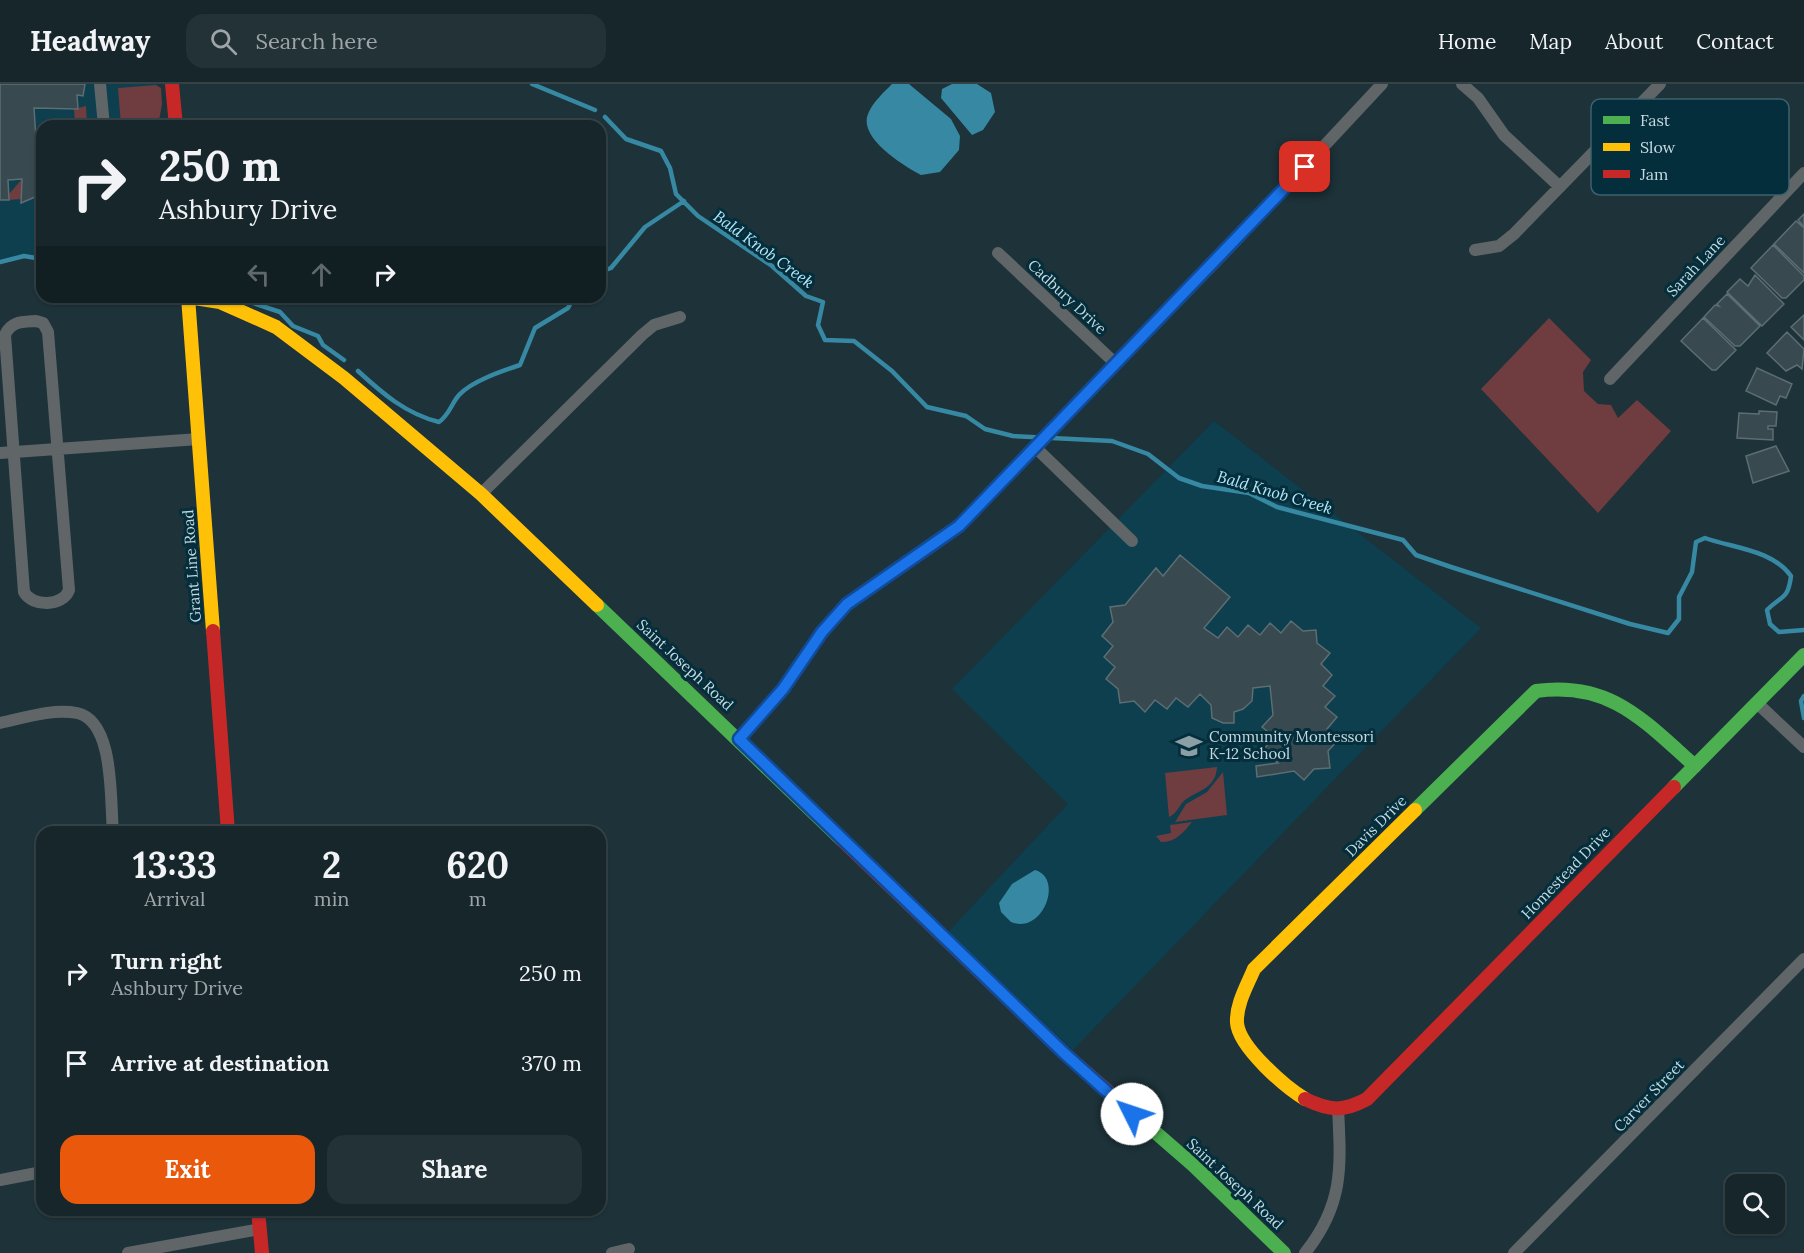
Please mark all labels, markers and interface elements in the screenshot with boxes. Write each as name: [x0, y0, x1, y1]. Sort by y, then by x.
search box: [186, 14, 606, 68]
text: Headway: [30, 23, 150, 59]
icon: search: [207, 25, 240, 58]
text: Search here: [255, 27, 378, 55]
text: Home: [1438, 28, 1496, 55]
text: Map: [1529, 28, 1572, 55]
text: About: [1605, 28, 1663, 55]
text: Contact: [1696, 28, 1774, 55]
legend: [1591, 99, 1789, 195]
text: Fast: [1640, 110, 1671, 130]
text: Slow: [1640, 137, 1676, 157]
text: 250 m: [159, 139, 280, 193]
pin: [1279, 141, 1330, 192]
icon: right: [60, 144, 138, 222]
icon: arrive: [1288, 150, 1321, 183]
text: Jam: [1639, 164, 1668, 184]
text: Ashbury Drive: [159, 192, 337, 226]
water label: Bald Knob Creek: [710, 206, 818, 292]
street label: Sarah Lane: [1662, 231, 1729, 300]
street label: Cadbury Drive: [1024, 255, 1111, 338]
icon: left: [242, 258, 275, 291]
icon: ahead: [305, 258, 338, 291]
icon: right: [368, 258, 401, 291]
water label: Bald Knob Creek: [1215, 466, 1335, 518]
street label: Grant Line Road: [178, 509, 205, 623]
street label: Saint Joseph Road: [633, 615, 738, 714]
place label: Community Montessori K-12 School: [1209, 727, 1374, 763]
school or university icon: Community Montessori K-12 School: [1174, 731, 1204, 761]
street label: Davis Drive: [1341, 791, 1410, 860]
street label: Homestead Drive: [1517, 823, 1614, 923]
text: 13:33: [133, 842, 217, 888]
text: 2: [322, 842, 341, 888]
text: 620: [446, 842, 509, 888]
text: Arrival: [144, 886, 205, 911]
text: min: [314, 886, 349, 911]
text: m: [469, 886, 487, 911]
text: Turn right: [111, 947, 222, 975]
icon: right: [60, 957, 93, 990]
text: 250 m: [519, 959, 582, 987]
text: Ashbury Drive: [111, 975, 243, 1000]
icon: arrive: [60, 1047, 93, 1080]
text: Arrive at destination: [111, 1049, 329, 1077]
text: 370 m: [521, 1049, 582, 1077]
street label: Carver Street: [1609, 1055, 1688, 1136]
position arrow: [1100, 1082, 1164, 1146]
street label: Saint Joseph Road: [1183, 1134, 1288, 1233]
button: Exit: [60, 1135, 315, 1204]
button: Share: [327, 1135, 582, 1204]
map controls: [1725, 1174, 1785, 1234]
button: search: [1725, 1174, 1785, 1234]

